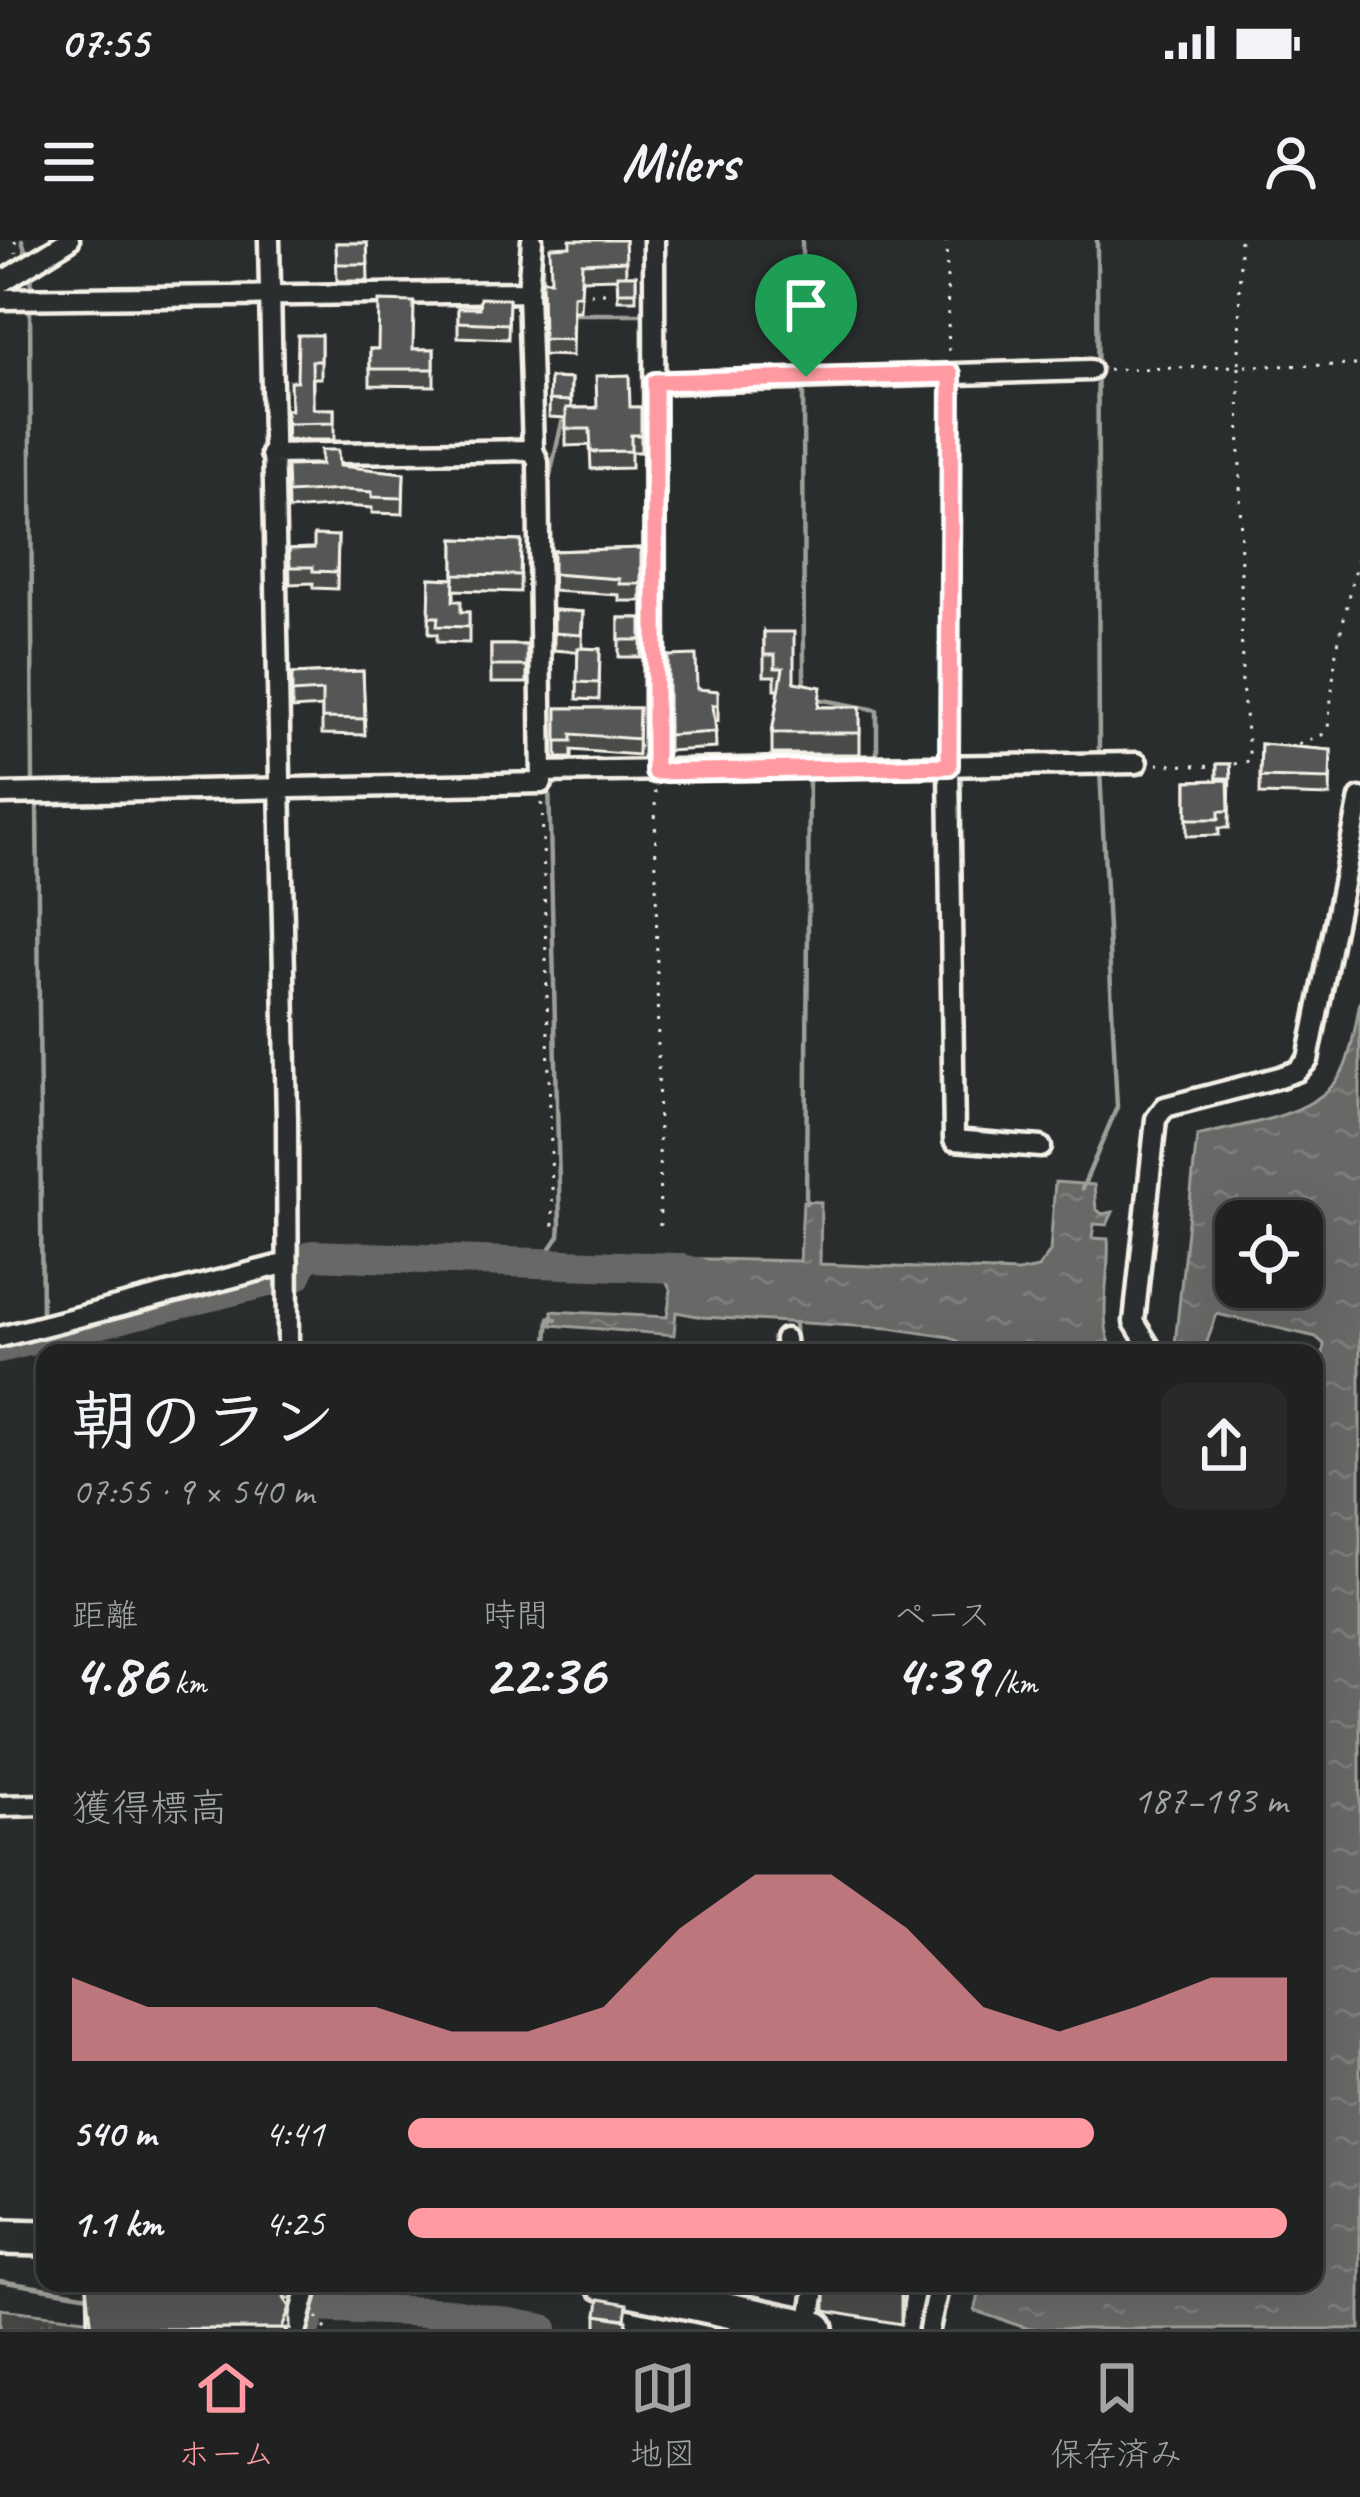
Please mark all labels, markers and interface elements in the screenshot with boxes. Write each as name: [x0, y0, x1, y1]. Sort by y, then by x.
text: 07:55: [60, 14, 148, 71]
text: Milers: [622, 128, 738, 196]
icon: menu: [36, 129, 102, 195]
icon: person: [1258, 129, 1324, 195]
pin: [755, 254, 857, 377]
icon: arrive: [773, 272, 839, 338]
map controls: [1215, 1200, 1323, 1308]
button: locate: [1215, 1200, 1323, 1308]
text: 朝のラン: [72, 1380, 336, 1463]
button: share: [1161, 1383, 1287, 1509]
text: 07:55 · 9 × 540 m: [72, 1467, 314, 1516]
text: 距離: [72, 1594, 138, 1636]
text: 時間: [483, 1594, 549, 1636]
text: ペース: [894, 1594, 991, 1636]
text: 4.86: [72, 1636, 166, 1712]
text: 22:36: [483, 1636, 604, 1712]
text: 4:39: [894, 1636, 986, 1712]
text: km: [166, 1662, 206, 1704]
text: /km: [986, 1662, 1037, 1704]
text: 187–193 m: [1133, 1776, 1287, 1825]
text: 獲得標高: [72, 1784, 228, 1833]
text: 540 m: [72, 2109, 156, 2158]
text: 4:41: [264, 2109, 324, 2158]
text: 1.1 km: [72, 2199, 163, 2248]
text: 4:25: [264, 2199, 324, 2248]
tab: ホーム: [177, 2355, 275, 2475]
tab: 地図: [630, 2355, 696, 2475]
tab: 保存済み: [1051, 2355, 1183, 2475]

